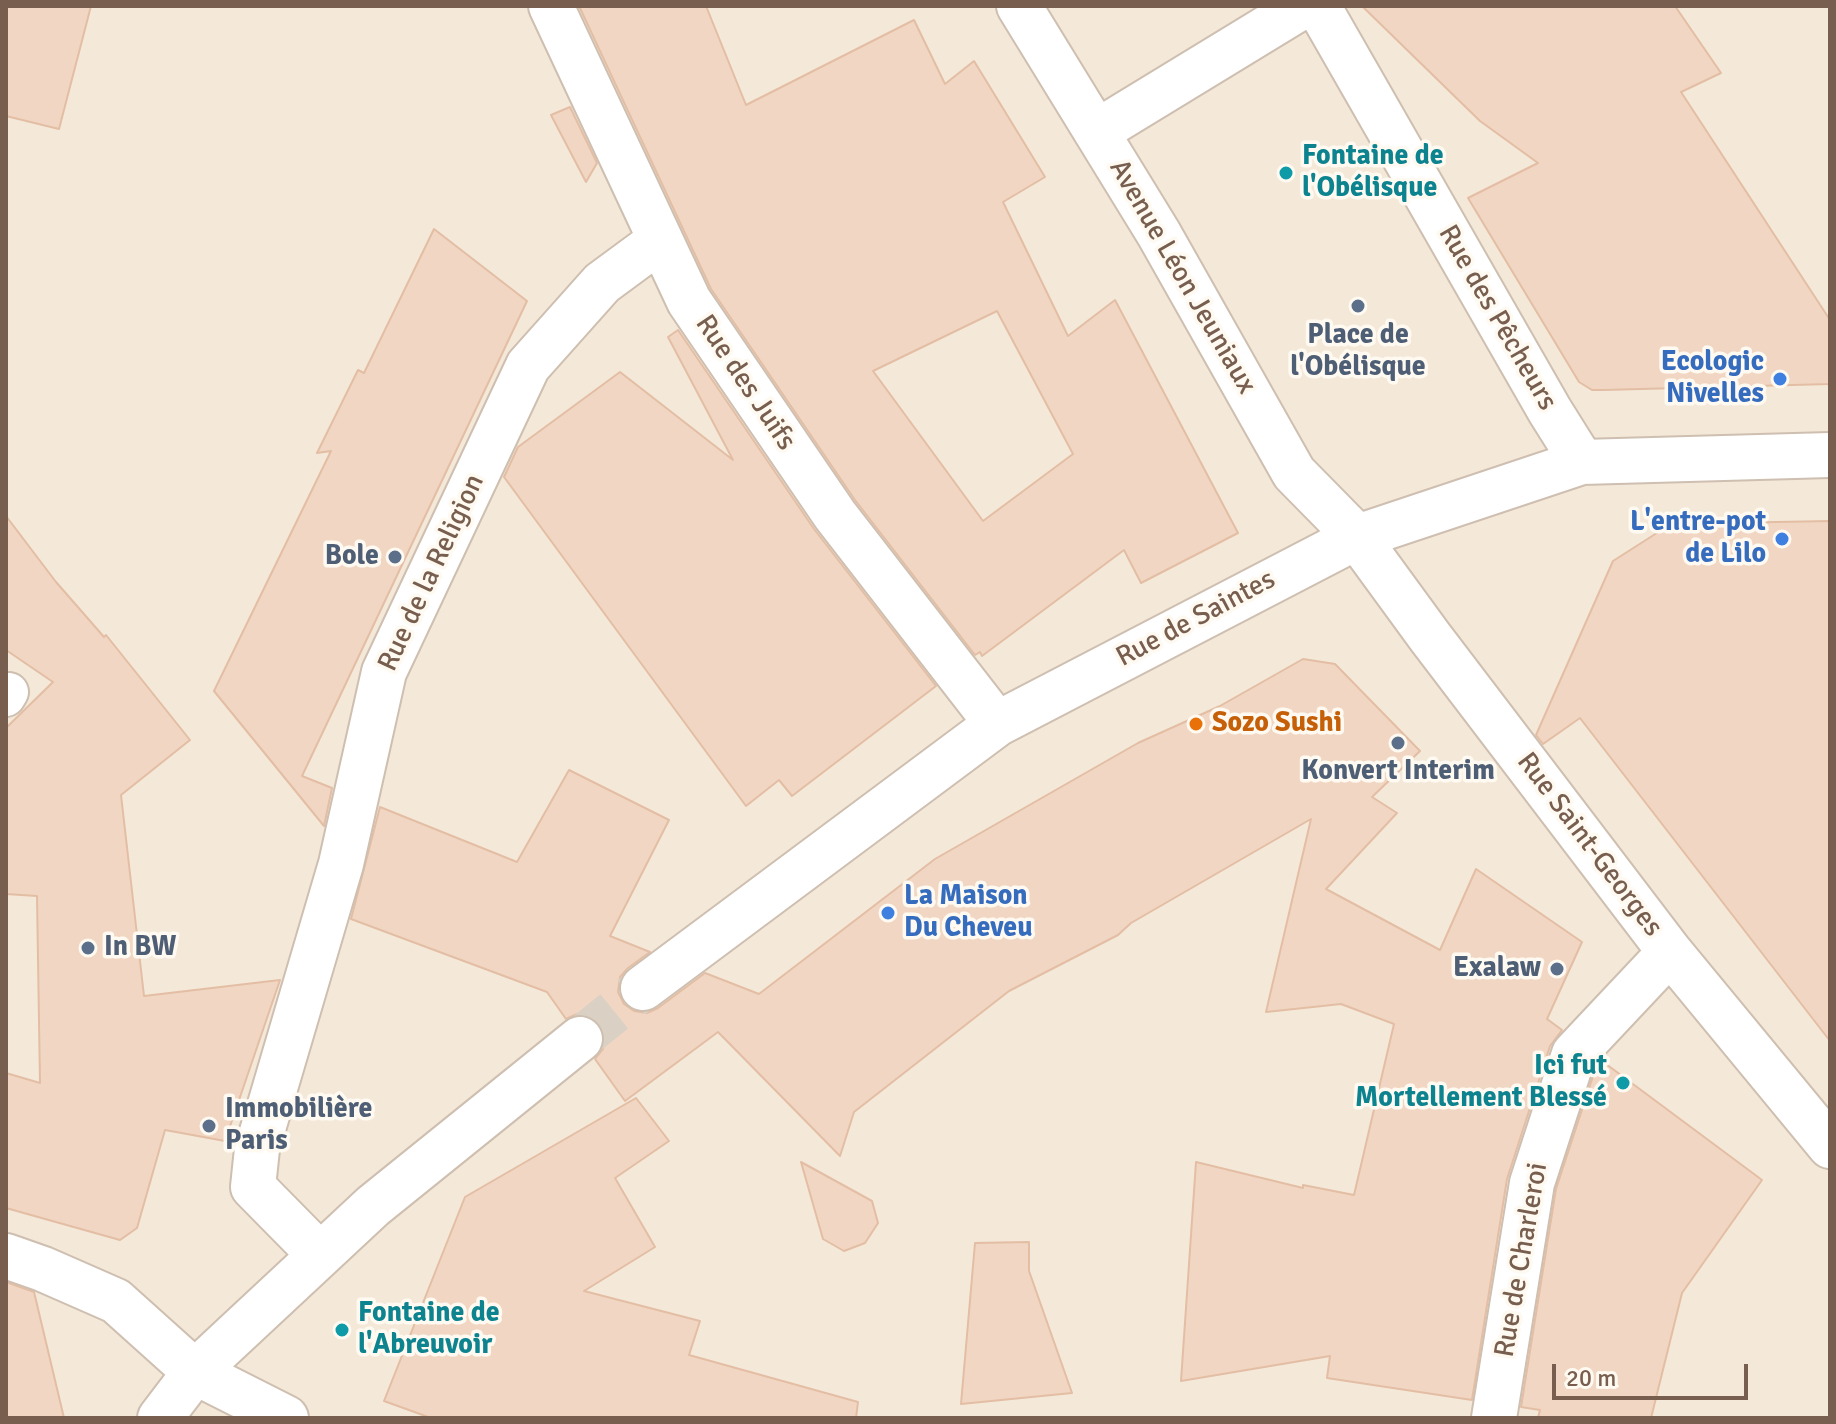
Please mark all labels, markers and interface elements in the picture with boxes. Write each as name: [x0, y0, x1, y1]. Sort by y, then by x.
place label: Fontaine de l'Obélisque: [1302, 140, 1444, 206]
street label: Avenue Léon Jeuniaux: [1101, 154, 1263, 400]
marker: Fontaine de l'Obélisque: [1277, 164, 1295, 182]
street label: Rue des Pêcheurs: [1430, 219, 1564, 417]
marker: Place de l'Obélisque: [1349, 297, 1367, 315]
street label: Rue des Juifs: [688, 309, 802, 457]
place label: Place de l'Obélisque: [1290, 319, 1426, 385]
place label: Ecologic Nivelles: [1661, 346, 1764, 412]
marker: Ecologic Nivelles: [1771, 370, 1789, 388]
street label: Rue de la Religion: [372, 469, 492, 677]
place label: L'entre-pot de Lilo: [1630, 506, 1766, 572]
marker: L'entre-pot de Lilo: [1773, 530, 1791, 548]
place label: Bole: [325, 540, 379, 574]
marker: Bole: [386, 548, 404, 566]
street label: Rue de Saintes: [1111, 563, 1281, 675]
place label: Sozo Sushi: [1212, 707, 1342, 741]
marker: Sozo Sushi: [1187, 715, 1205, 733]
marker: Konvert Interim: [1389, 734, 1407, 752]
street label: Rue Saint-Georges: [1509, 746, 1669, 944]
place label: Konvert Interim: [1301, 755, 1495, 789]
place label: La Maison Du Cheveu: [904, 880, 1033, 946]
marker: La Maison Du Cheveu: [879, 904, 897, 922]
place label: In BW: [104, 931, 177, 965]
marker: In BW: [79, 939, 97, 957]
place label: Exalaw: [1453, 952, 1541, 986]
marker: Exalaw: [1548, 960, 1566, 978]
place label: Ici fut Mortellement Blessé: [1355, 1050, 1607, 1116]
marker: Ici fut Mortellement Blessé: [1614, 1074, 1632, 1092]
place label: Immobilière Paris: [225, 1093, 372, 1159]
marker: Immobilière Paris: [200, 1117, 218, 1135]
street label: Rue de Charleroi: [1488, 1160, 1556, 1360]
place label: Fontaine de l'Abreuvoir: [358, 1297, 500, 1363]
marker: Fontaine de l'Abreuvoir: [333, 1321, 351, 1339]
scale bar: [1556, 1348, 1752, 1398]
text: 20 m: [1566, 1363, 1616, 1393]

